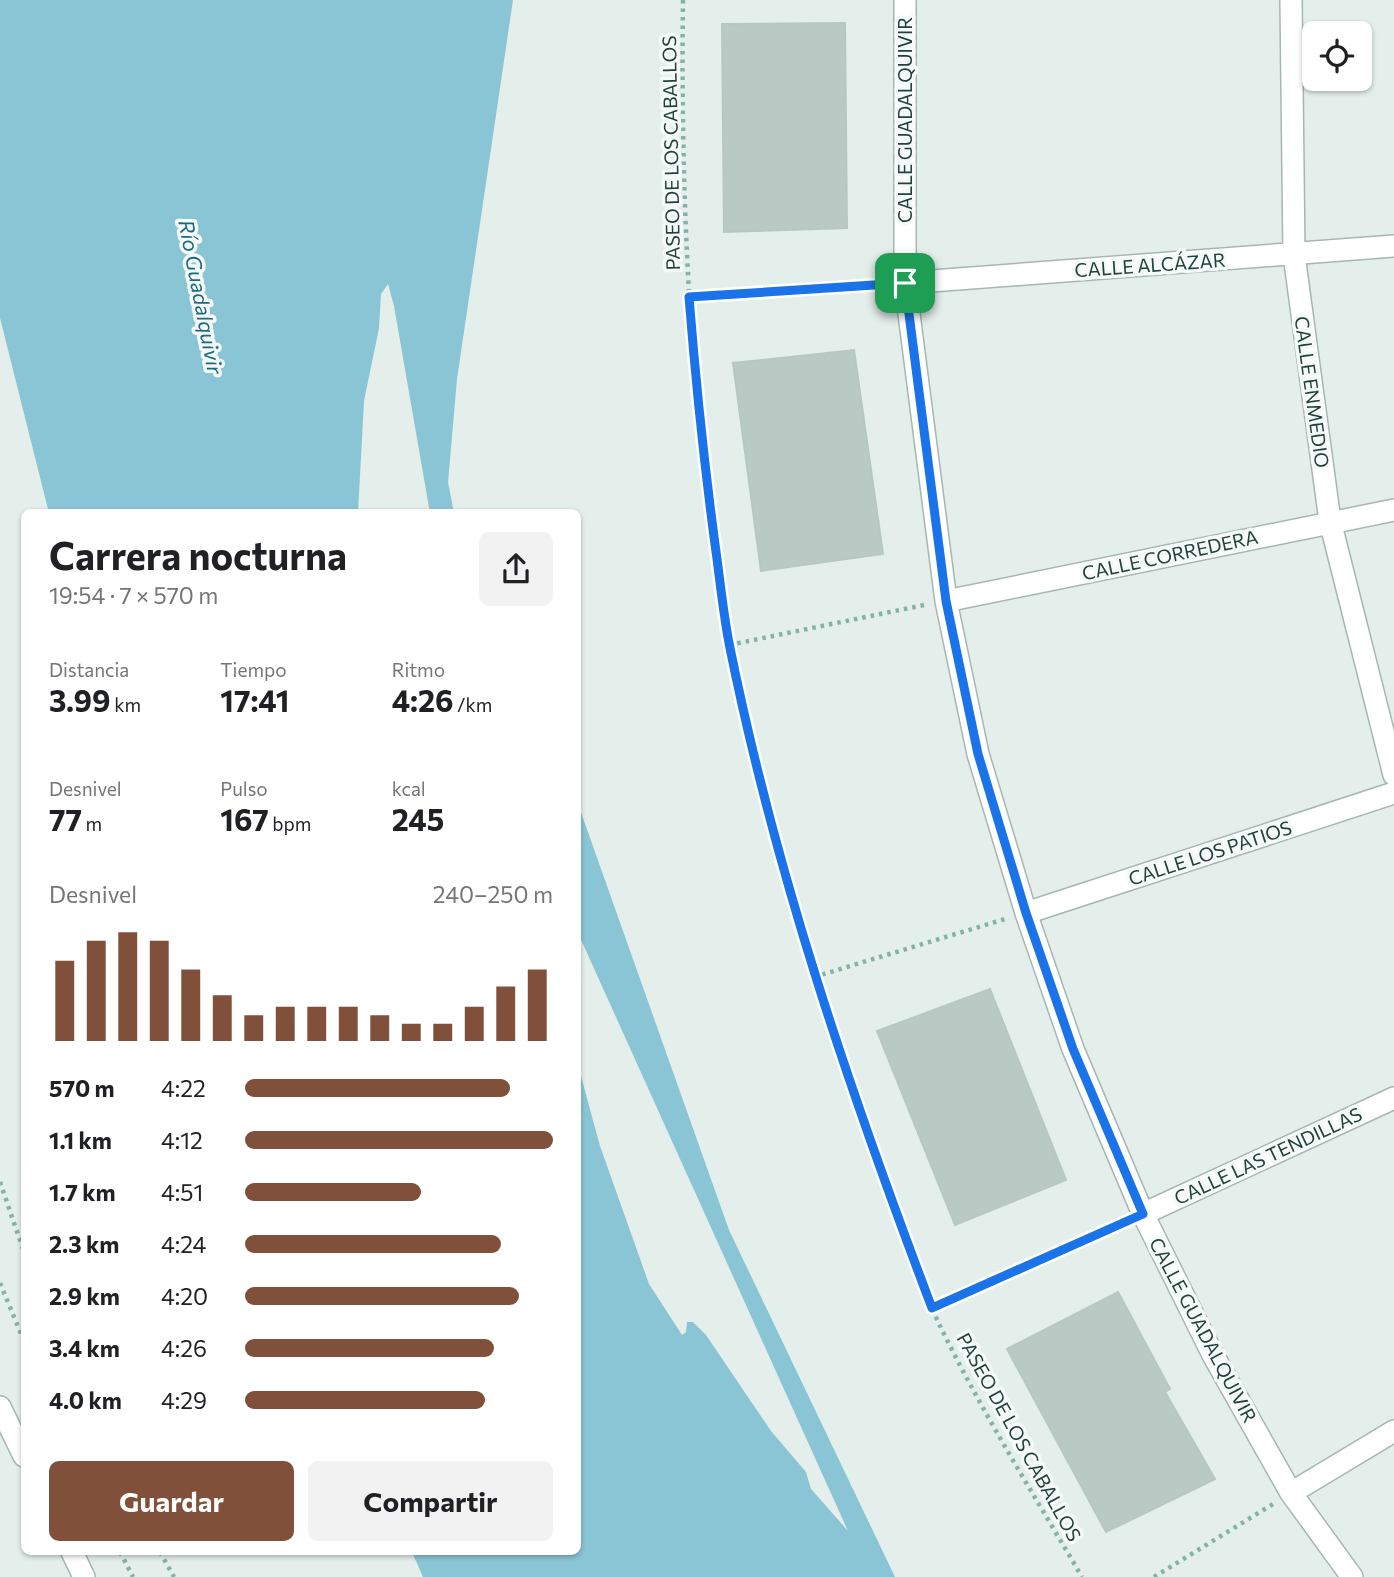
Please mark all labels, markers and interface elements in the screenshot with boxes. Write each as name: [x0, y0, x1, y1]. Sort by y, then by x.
street label: CALLE GUADALQUIVIR: [893, 17, 916, 223]
map controls: [1302, 21, 1372, 91]
button: locate: [1302, 21, 1372, 91]
street label: PASEO DE LOS CABALLOS: [657, 35, 684, 271]
water label: Río Guadalquivir: [174, 217, 229, 377]
street label: CALLE ALCÁZAR: [1074, 248, 1226, 281]
pin: [875, 253, 935, 313]
icon: arrive: [886, 264, 924, 302]
street label: CALLE ENMEDIO: [1290, 315, 1335, 469]
street label: CALLE CORREDERA: [1080, 525, 1260, 584]
text: Carrera nocturna: [49, 531, 347, 578]
button: share: [479, 532, 553, 606]
text: 19:54 · 7 × 570 m: [49, 581, 218, 609]
text: Distancia: [49, 658, 129, 681]
text: Tiempo: [220, 658, 287, 681]
text: Ritmo: [392, 658, 445, 681]
text: 3.99: [49, 681, 111, 718]
text: 17:41: [220, 681, 289, 718]
text: 4:26: [392, 681, 453, 718]
text: km: [111, 693, 141, 716]
text: /km: [453, 693, 492, 716]
text: Desnivel: [49, 777, 122, 800]
text: Pulso: [220, 777, 268, 800]
text: kcal: [392, 777, 426, 800]
text: 77: [49, 800, 82, 837]
text: 167: [220, 800, 269, 837]
text: 245: [392, 800, 444, 837]
text: m: [82, 812, 102, 835]
text: bpm: [269, 812, 311, 835]
street label: CALLE LOS PATIOS: [1125, 815, 1294, 890]
text: Desnivel: [49, 880, 137, 908]
text: 240–250 m: [433, 880, 553, 908]
text: 570 m: [49, 1074, 115, 1102]
text: 4:22: [161, 1074, 206, 1102]
street label: CALLE LAS TENDILLAS: [1170, 1102, 1365, 1209]
text: 1.1 km: [49, 1126, 112, 1154]
text: 4:12: [161, 1126, 203, 1154]
text: 1.7 km: [49, 1178, 116, 1206]
text: 4:51: [161, 1178, 203, 1206]
text: 2.3 km: [49, 1230, 119, 1258]
text: 4:24: [161, 1230, 206, 1258]
street label: CALLE GUADALQUIVIR: [1145, 1233, 1262, 1426]
text: 2.9 km: [49, 1282, 120, 1310]
text: 4:20: [161, 1282, 208, 1310]
street label: PASEO DE LOS CABALLOS: [952, 1328, 1086, 1545]
text: 3.4 km: [49, 1334, 120, 1362]
text: 4:26: [161, 1334, 207, 1362]
text: 4.0 km: [49, 1386, 122, 1414]
text: 4:29: [161, 1386, 207, 1414]
button: Guardar: [49, 1461, 294, 1541]
button: Compartir: [308, 1461, 553, 1541]

